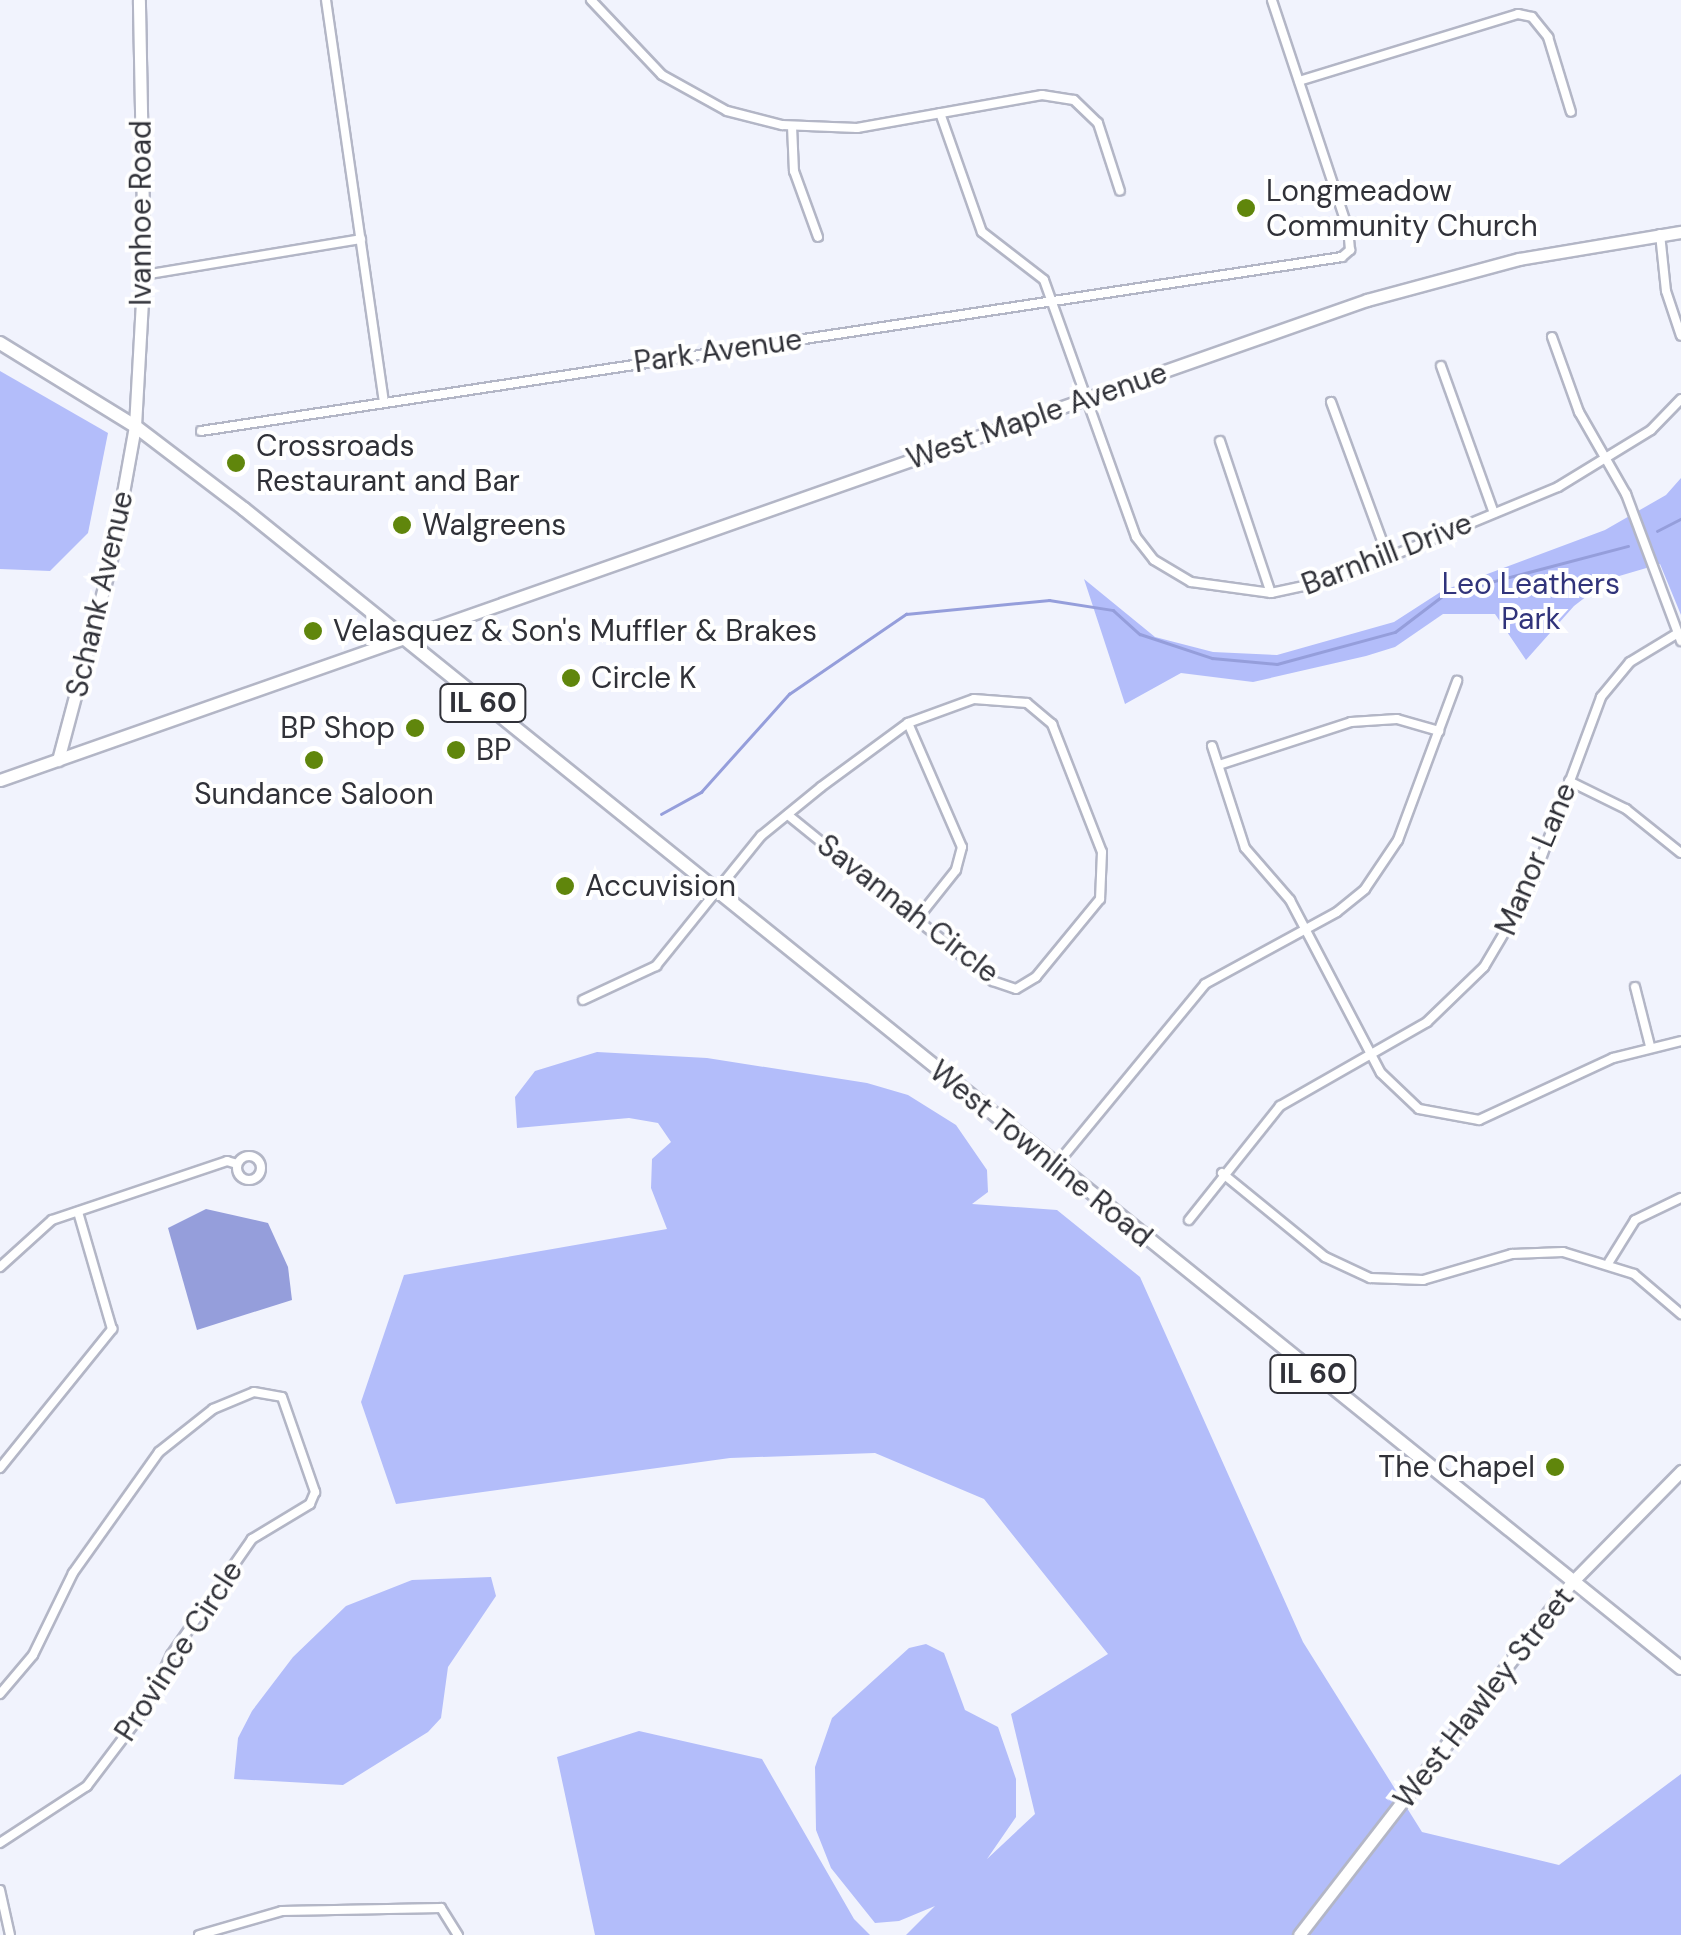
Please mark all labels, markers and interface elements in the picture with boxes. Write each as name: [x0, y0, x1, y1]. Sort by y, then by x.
street label: Ivanhoe Road: [123, 120, 159, 306]
place label: Longmeadow Community Church: [1266, 173, 1538, 244]
marker: Longmeadow Community Church: [1235, 197, 1257, 219]
street label: Park Avenue: [632, 321, 804, 381]
street label: West Maple Avenue: [902, 355, 1172, 477]
place label: Crossroads Restaurant and Bar: [256, 428, 520, 498]
marker: Crossroads Restaurant and Bar: [225, 452, 247, 474]
street label: Schank Avenue: [59, 487, 141, 701]
street label: Barnhill Drive: [1297, 505, 1477, 603]
place label: Walgreens: [422, 507, 566, 543]
marker: Walgreens: [391, 514, 413, 536]
park label: Leo Leathers Park: [1442, 566, 1620, 636]
place label: Velasquez & Son's Muffler & Brakes: [333, 613, 817, 649]
marker: Velasquez & Son's Muffler & Brakes: [302, 620, 324, 642]
place label: Circle K: [591, 660, 697, 696]
marker: Circle K: [560, 667, 582, 689]
road number: IL 60: [438, 680, 528, 726]
place label: BP Shop: [280, 710, 395, 746]
marker: BP Shop: [404, 717, 426, 739]
place label: BP: [476, 732, 511, 768]
marker: BP: [445, 739, 467, 761]
marker: Sundance Saloon: [303, 749, 325, 771]
place label: Sundance Saloon: [194, 776, 434, 812]
street label: Manor Lane: [1488, 777, 1584, 941]
street label: Savannah Circle: [810, 827, 1006, 991]
place label: Accuvision: [585, 868, 736, 904]
marker: Accuvision: [554, 875, 576, 897]
street label: West Townline Road: [922, 1053, 1160, 1255]
road number: IL 60: [1268, 1351, 1358, 1397]
place label: The Chapel: [1378, 1449, 1535, 1485]
marker: The Chapel: [1544, 1456, 1566, 1478]
street label: Province Circle: [107, 1554, 251, 1748]
street label: West Hawley Street: [1386, 1580, 1582, 1816]

